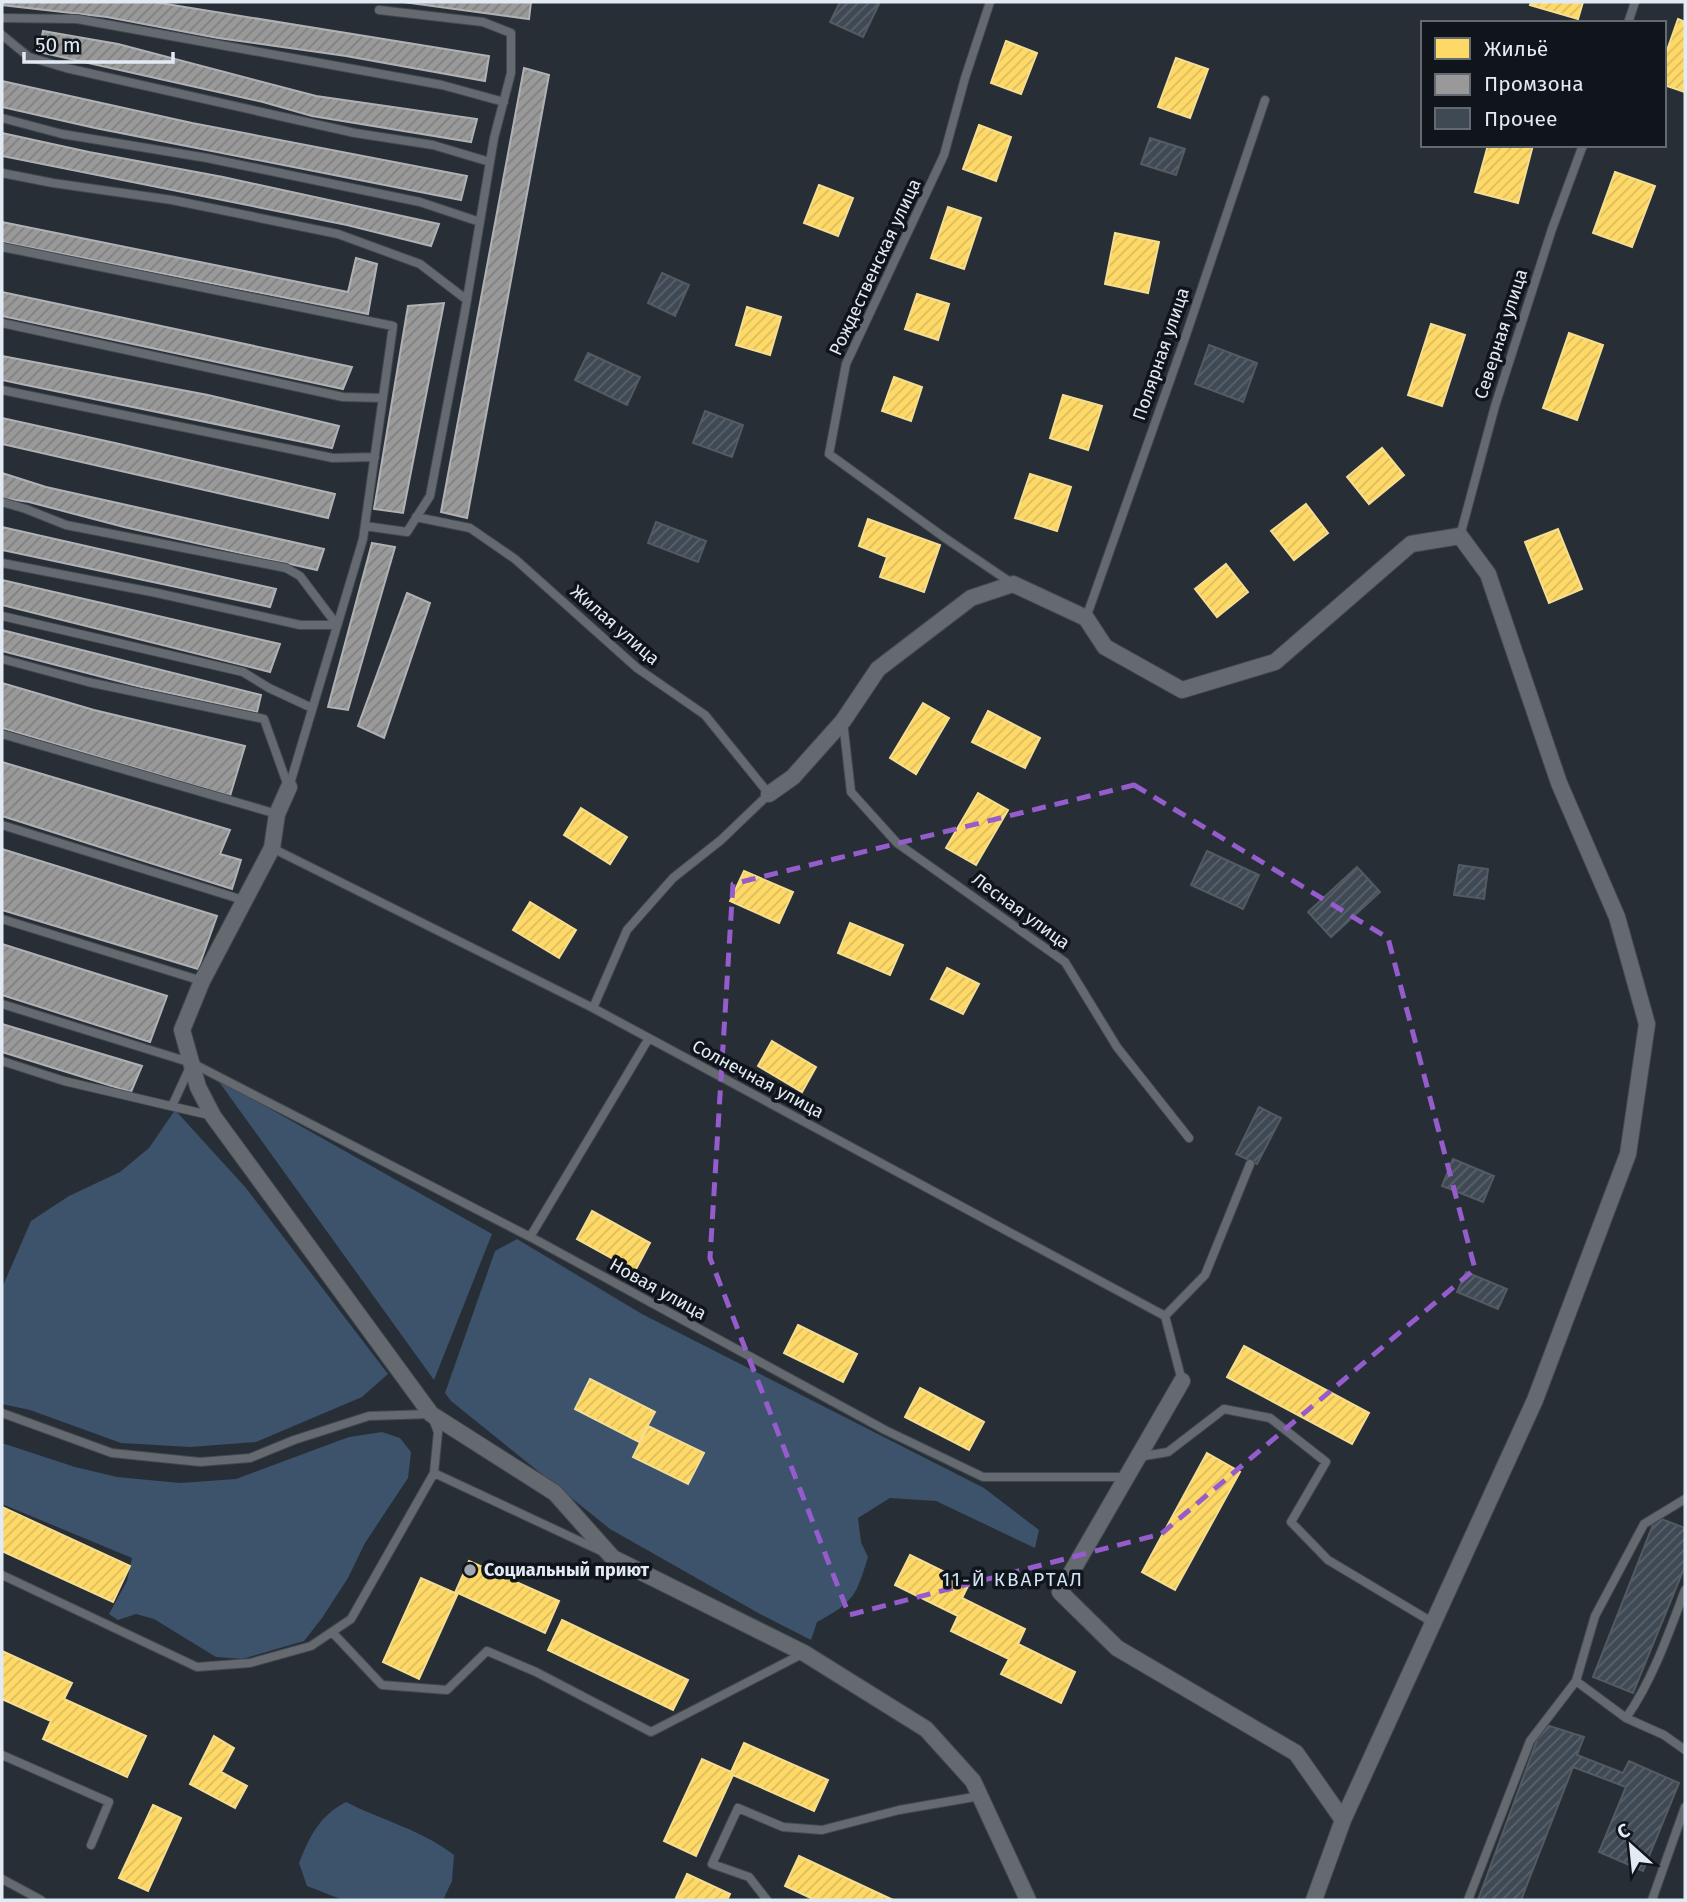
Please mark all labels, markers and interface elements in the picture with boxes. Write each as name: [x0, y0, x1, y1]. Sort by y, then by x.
scale bar: [24, 21, 173, 65]
legend: [1421, 21, 1666, 147]
text: 50 m: [35, 32, 81, 58]
text: Жильё: [1484, 36, 1548, 62]
text: Промзона: [1484, 71, 1584, 97]
text: Прочее: [1484, 106, 1557, 132]
street label: Рождественская улица: [824, 175, 926, 359]
street label: Северная улица: [1470, 266, 1532, 402]
street label: Полярная улица: [1128, 285, 1194, 423]
street label: Жилая улица: [566, 580, 664, 670]
street label: Лесная улица: [968, 868, 1074, 954]
street label: Солнечная улица: [688, 1035, 828, 1123]
street label: Новая улица: [606, 1253, 710, 1325]
place label: Социальный приют: [484, 1559, 649, 1581]
marker: Социальный приют: [462, 1562, 478, 1578]
district label: 11-Й КВАРТАЛ: [942, 1568, 1084, 1591]
north arrow: [1596, 1811, 1666, 1881]
text: С: [1613, 1819, 1634, 1844]

